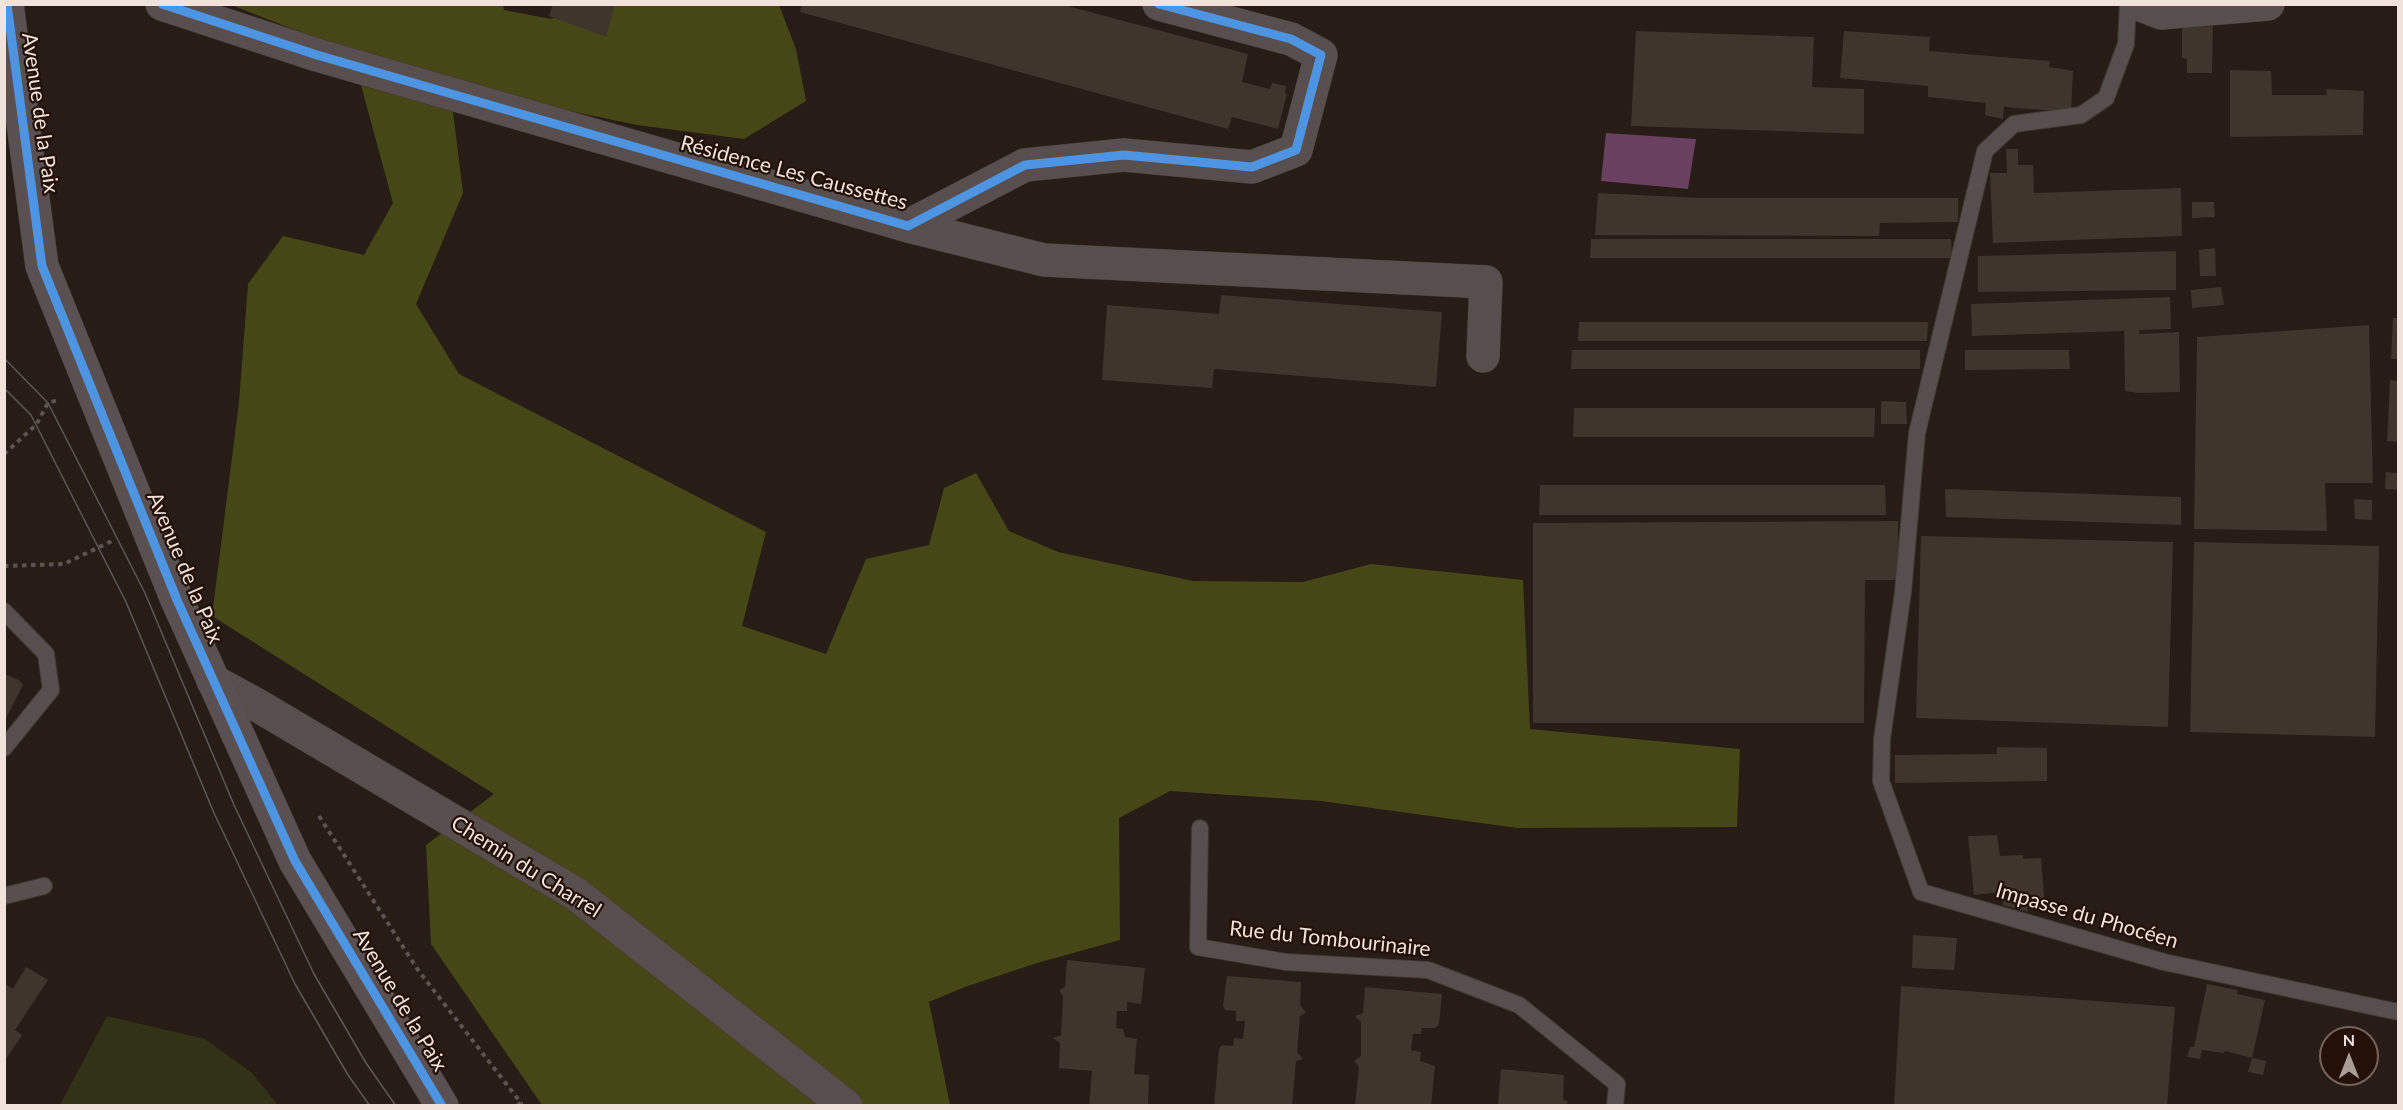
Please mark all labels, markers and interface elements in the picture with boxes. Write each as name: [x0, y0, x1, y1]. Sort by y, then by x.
street label: Avenue de la Paix: [16, 31, 64, 195]
street label: Résidence Les Caussettes: [678, 131, 910, 215]
street label: Avenue de la Paix: [142, 488, 228, 648]
street label: Chemin du Charrel: [446, 811, 606, 923]
street label: Impasse du Phocéen: [1993, 878, 2181, 954]
street label: Rue du Tombourinaire: [1228, 916, 1432, 962]
street label: Avenue de la Paix: [347, 924, 453, 1076]
north arrow: [2319, 1026, 2379, 1086]
text: N: [2343, 1030, 2355, 1049]

